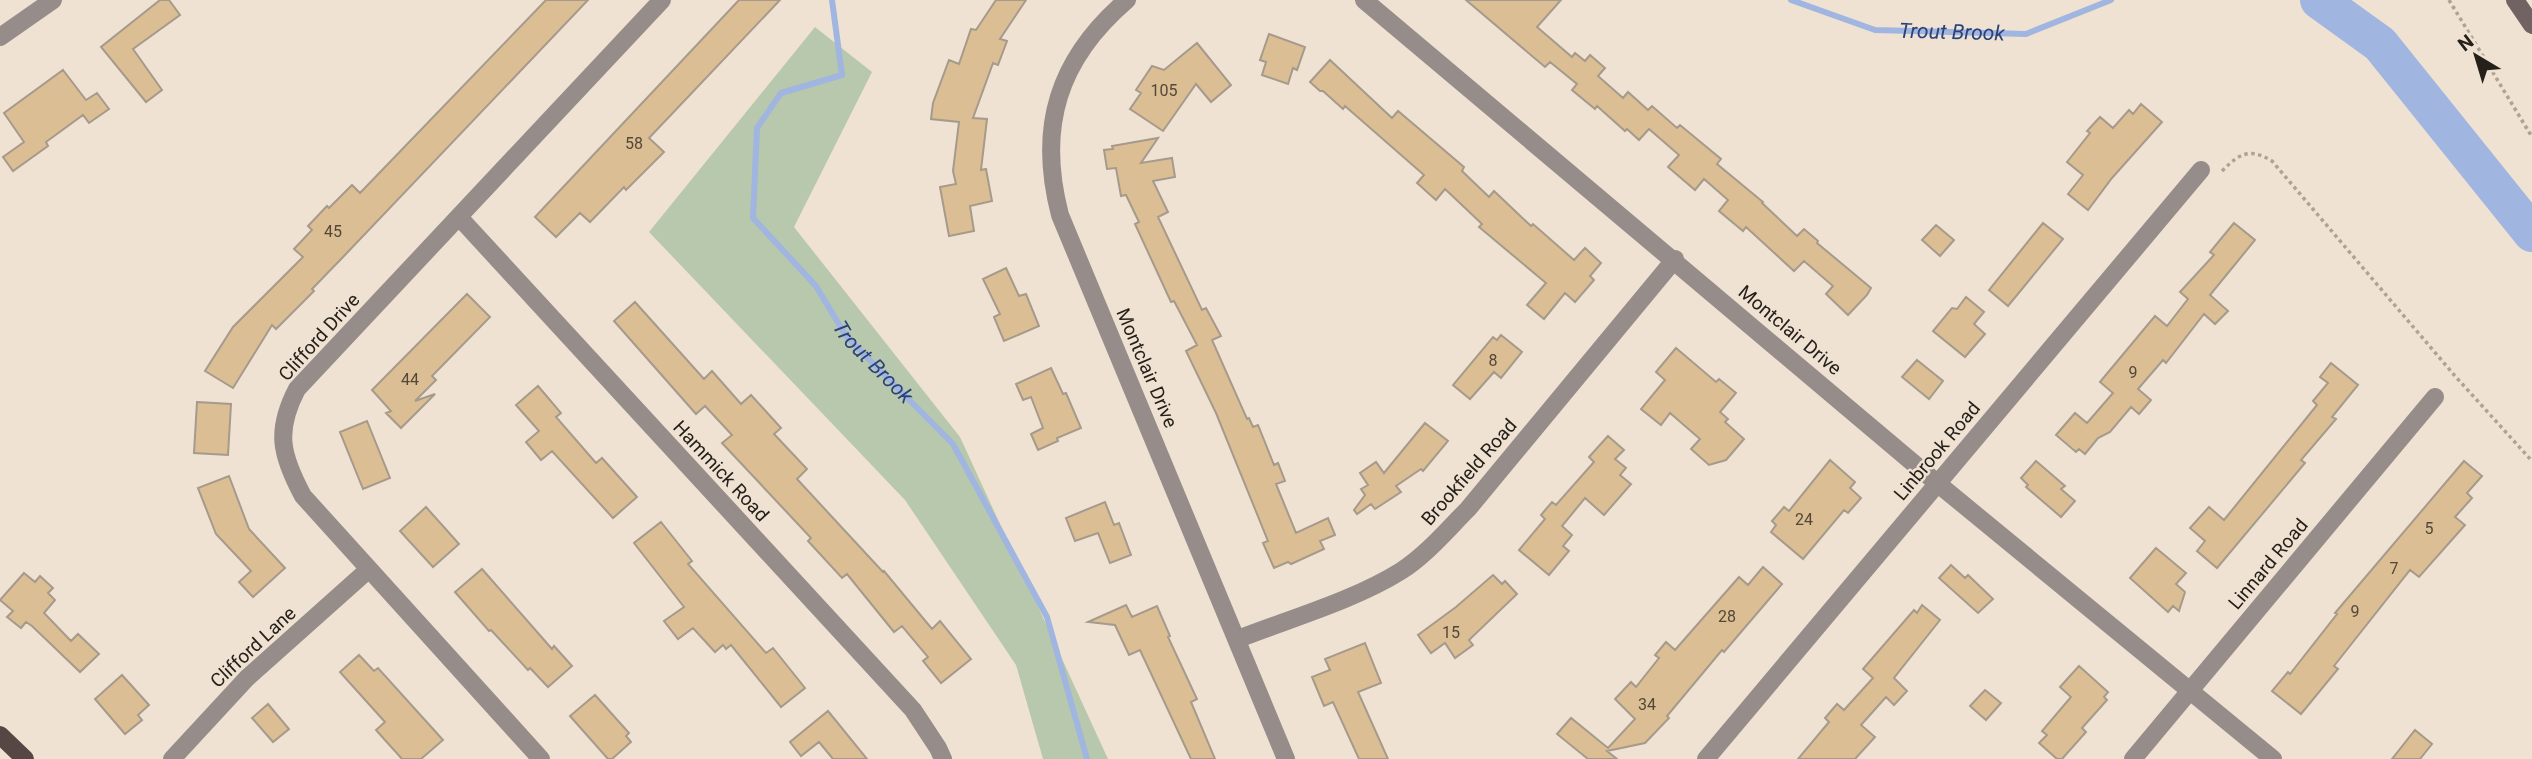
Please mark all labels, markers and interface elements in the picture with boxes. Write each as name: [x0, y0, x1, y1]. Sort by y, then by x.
water label: Trout Brook: [1899, 19, 2006, 45]
north arrow: [2441, 21, 2511, 91]
text: N: [2453, 30, 2478, 56]
house number: 105: [1151, 81, 1177, 100]
house number: 58: [625, 134, 643, 153]
house number: 45: [324, 222, 342, 241]
street label: Montclair Drive: [1734, 280, 1846, 380]
street label: Clifford Drive: [274, 288, 364, 386]
street label: Montclair Drive: [1112, 305, 1182, 431]
water label: Trout Brook: [828, 316, 918, 409]
house number: 8: [1489, 351, 1498, 370]
house number: 9: [2129, 363, 2138, 382]
house number: 44: [401, 370, 419, 389]
street label: Linbrook Road: [1889, 397, 1985, 505]
street label: Brookfield Road: [1416, 414, 1522, 530]
street label: Hammick Road: [668, 416, 774, 526]
house number: 24: [1795, 510, 1813, 529]
street label: Linnard Road: [2223, 514, 2313, 614]
house number: 5: [2425, 519, 2434, 538]
house number: 7: [2390, 559, 2399, 578]
street label: Clifford Lane: [205, 602, 301, 692]
house number: 9: [2351, 602, 2360, 621]
house number: 28: [1718, 607, 1736, 626]
house number: 15: [1442, 623, 1460, 642]
house number: 34: [1638, 695, 1656, 714]

